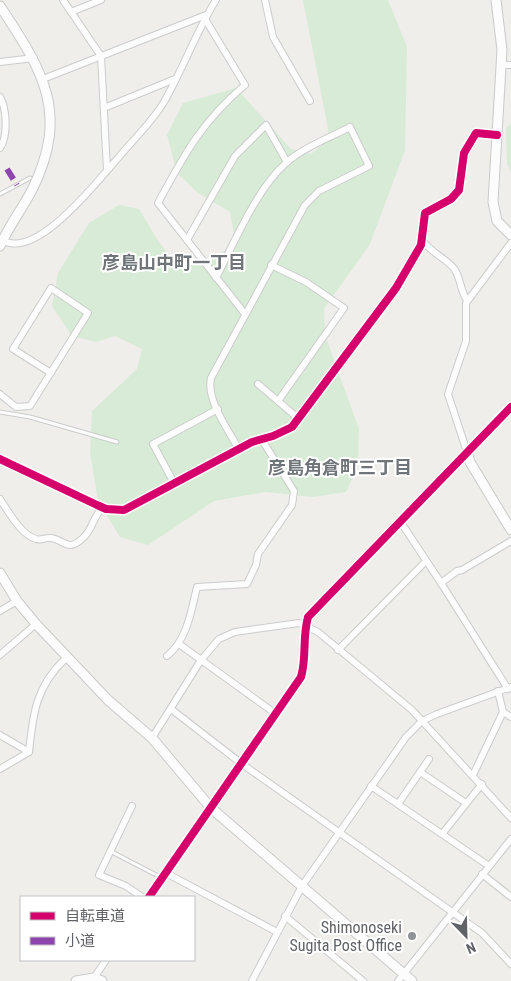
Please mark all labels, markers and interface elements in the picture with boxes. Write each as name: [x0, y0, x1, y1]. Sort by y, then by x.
district label: 彦島山中町一丁目: [102, 252, 246, 273]
district label: 彦島角倉町三丁目: [268, 457, 412, 478]
legend: [20, 896, 195, 961]
text: 自転車道: [65, 907, 125, 925]
north arrow: [441, 911, 491, 961]
place label: Shimonoseki Sugita Post Office: [289, 918, 402, 955]
marker: Shimonoseki Sugita Post Office: [406, 930, 418, 942]
text: 小道: [65, 932, 95, 950]
text: N: [464, 939, 478, 957]

